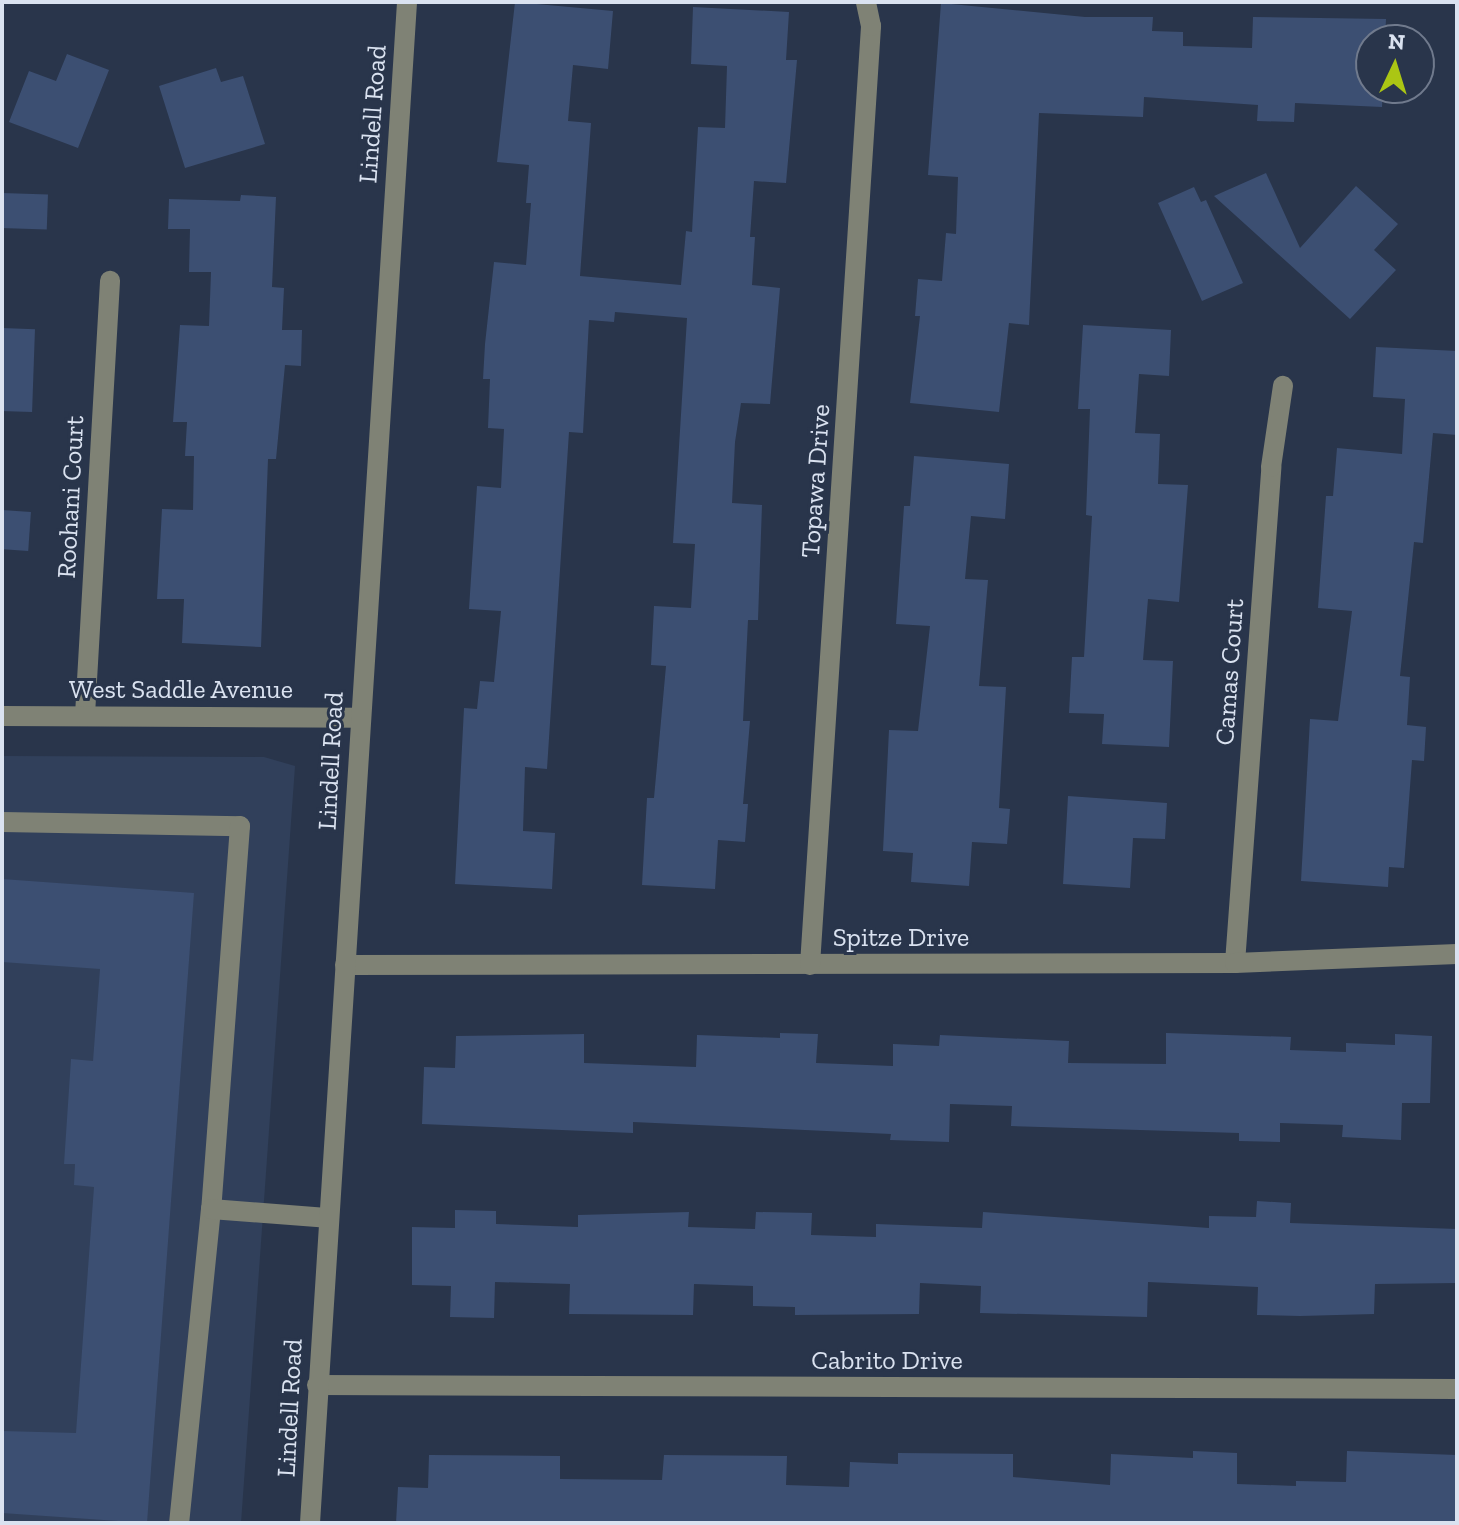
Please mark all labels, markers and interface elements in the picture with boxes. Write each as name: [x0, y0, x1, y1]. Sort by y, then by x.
north arrow: [1355, 24, 1435, 104]
text: N: [1387, 28, 1406, 56]
street label: Lindell Road: [353, 44, 393, 184]
street label: Topawa Drive: [795, 403, 837, 559]
street label: Roohani Court: [51, 415, 91, 579]
street label: Camas Court: [1209, 598, 1251, 746]
street label: West Saddle Avenue: [69, 674, 293, 706]
street label: Lindell Road: [312, 691, 350, 831]
street label: Spitze Drive: [833, 922, 969, 954]
street label: Lindell Road: [271, 1338, 309, 1478]
street label: Cabrito Drive: [811, 1345, 963, 1377]

